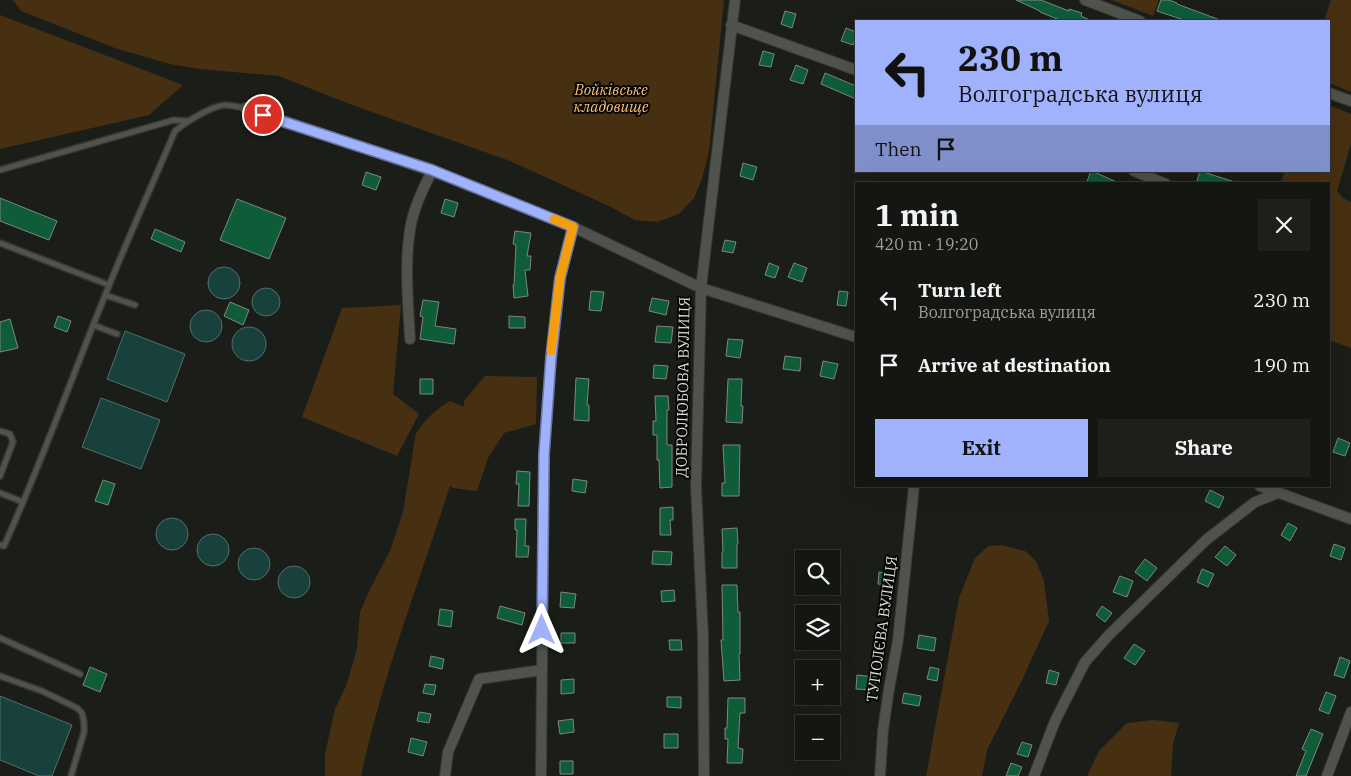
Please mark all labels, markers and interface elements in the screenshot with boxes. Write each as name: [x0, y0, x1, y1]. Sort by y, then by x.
text: 230 m: [958, 35, 1063, 81]
icon: left: [875, 40, 940, 105]
text: Волгоградська вулиця: [958, 79, 1203, 108]
park label: Войківське кладовище: [573, 80, 649, 116]
pin: [242, 94, 284, 136]
icon: arrive: [249, 101, 277, 129]
icon: arrive: [932, 135, 960, 163]
text: Then: [875, 137, 922, 161]
text: 1 min: [875, 195, 959, 234]
button: close: [1258, 199, 1310, 251]
text: 420 m · 19:20: [875, 234, 978, 254]
text: Turn left: [918, 278, 1001, 302]
icon: left: [875, 286, 903, 314]
text: 230 m: [1253, 288, 1310, 312]
street label: ДОБРОЛЮБОВА ВУЛИЦЯ: [671, 296, 694, 477]
text: Волгоградська вулиця: [918, 302, 1096, 322]
icon: arrive: [875, 351, 903, 379]
text: Arrive at destination: [918, 353, 1111, 377]
text: 190 m: [1253, 353, 1310, 377]
button: Exit: [875, 419, 1088, 477]
button: Share: [1098, 419, 1310, 477]
map controls: [795, 550, 840, 760]
button: search: [795, 550, 840, 595]
street label: ТУПОЛЄВА ВУЛИЦЯ: [862, 555, 901, 703]
position arrow: [515, 603, 567, 655]
button: layers: [795, 605, 840, 650]
button: +: [795, 660, 840, 705]
button: −: [795, 715, 840, 760]

